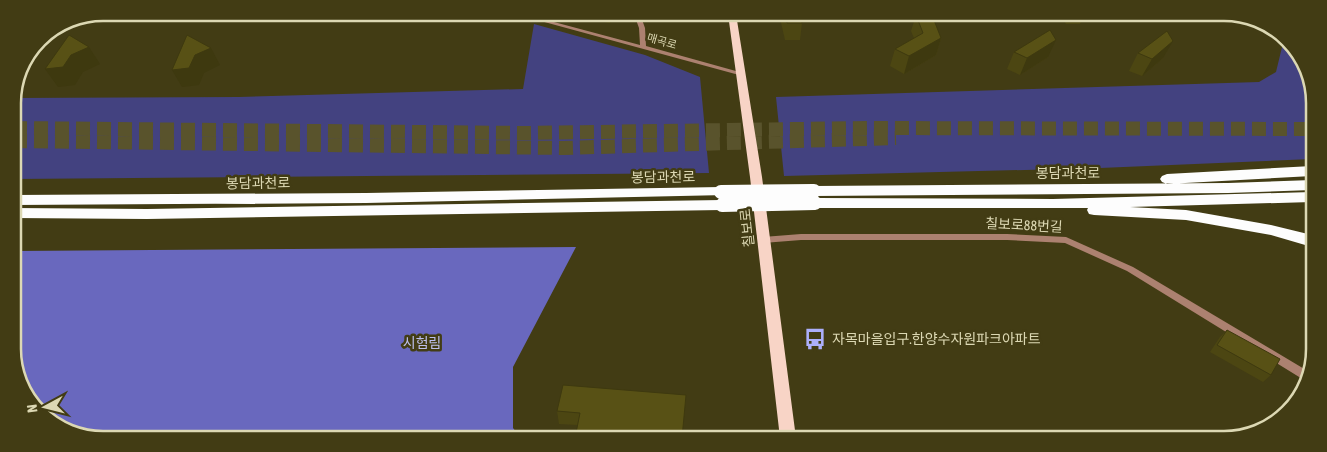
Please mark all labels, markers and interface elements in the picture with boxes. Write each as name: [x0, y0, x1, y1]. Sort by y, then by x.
street label: 매곡로: [646, 31, 678, 51]
street label: 봉담과천로: [1036, 165, 1100, 181]
street label: 봉담과천로: [631, 168, 695, 186]
street label: 봉담과천로: [226, 174, 290, 192]
street label: 칠보로: [737, 208, 757, 248]
street label: 칠보로88번길: [985, 215, 1063, 235]
bus stop icon: 자목마을입구.한양수자원파크아파트: [802, 326, 828, 352]
place label: 자목마을입구.한양수자원파크아파트: [832, 331, 1041, 347]
park label: 시험림: [403, 335, 441, 351]
north arrow: [20, 382, 70, 432]
text: N: [24, 404, 41, 414]

